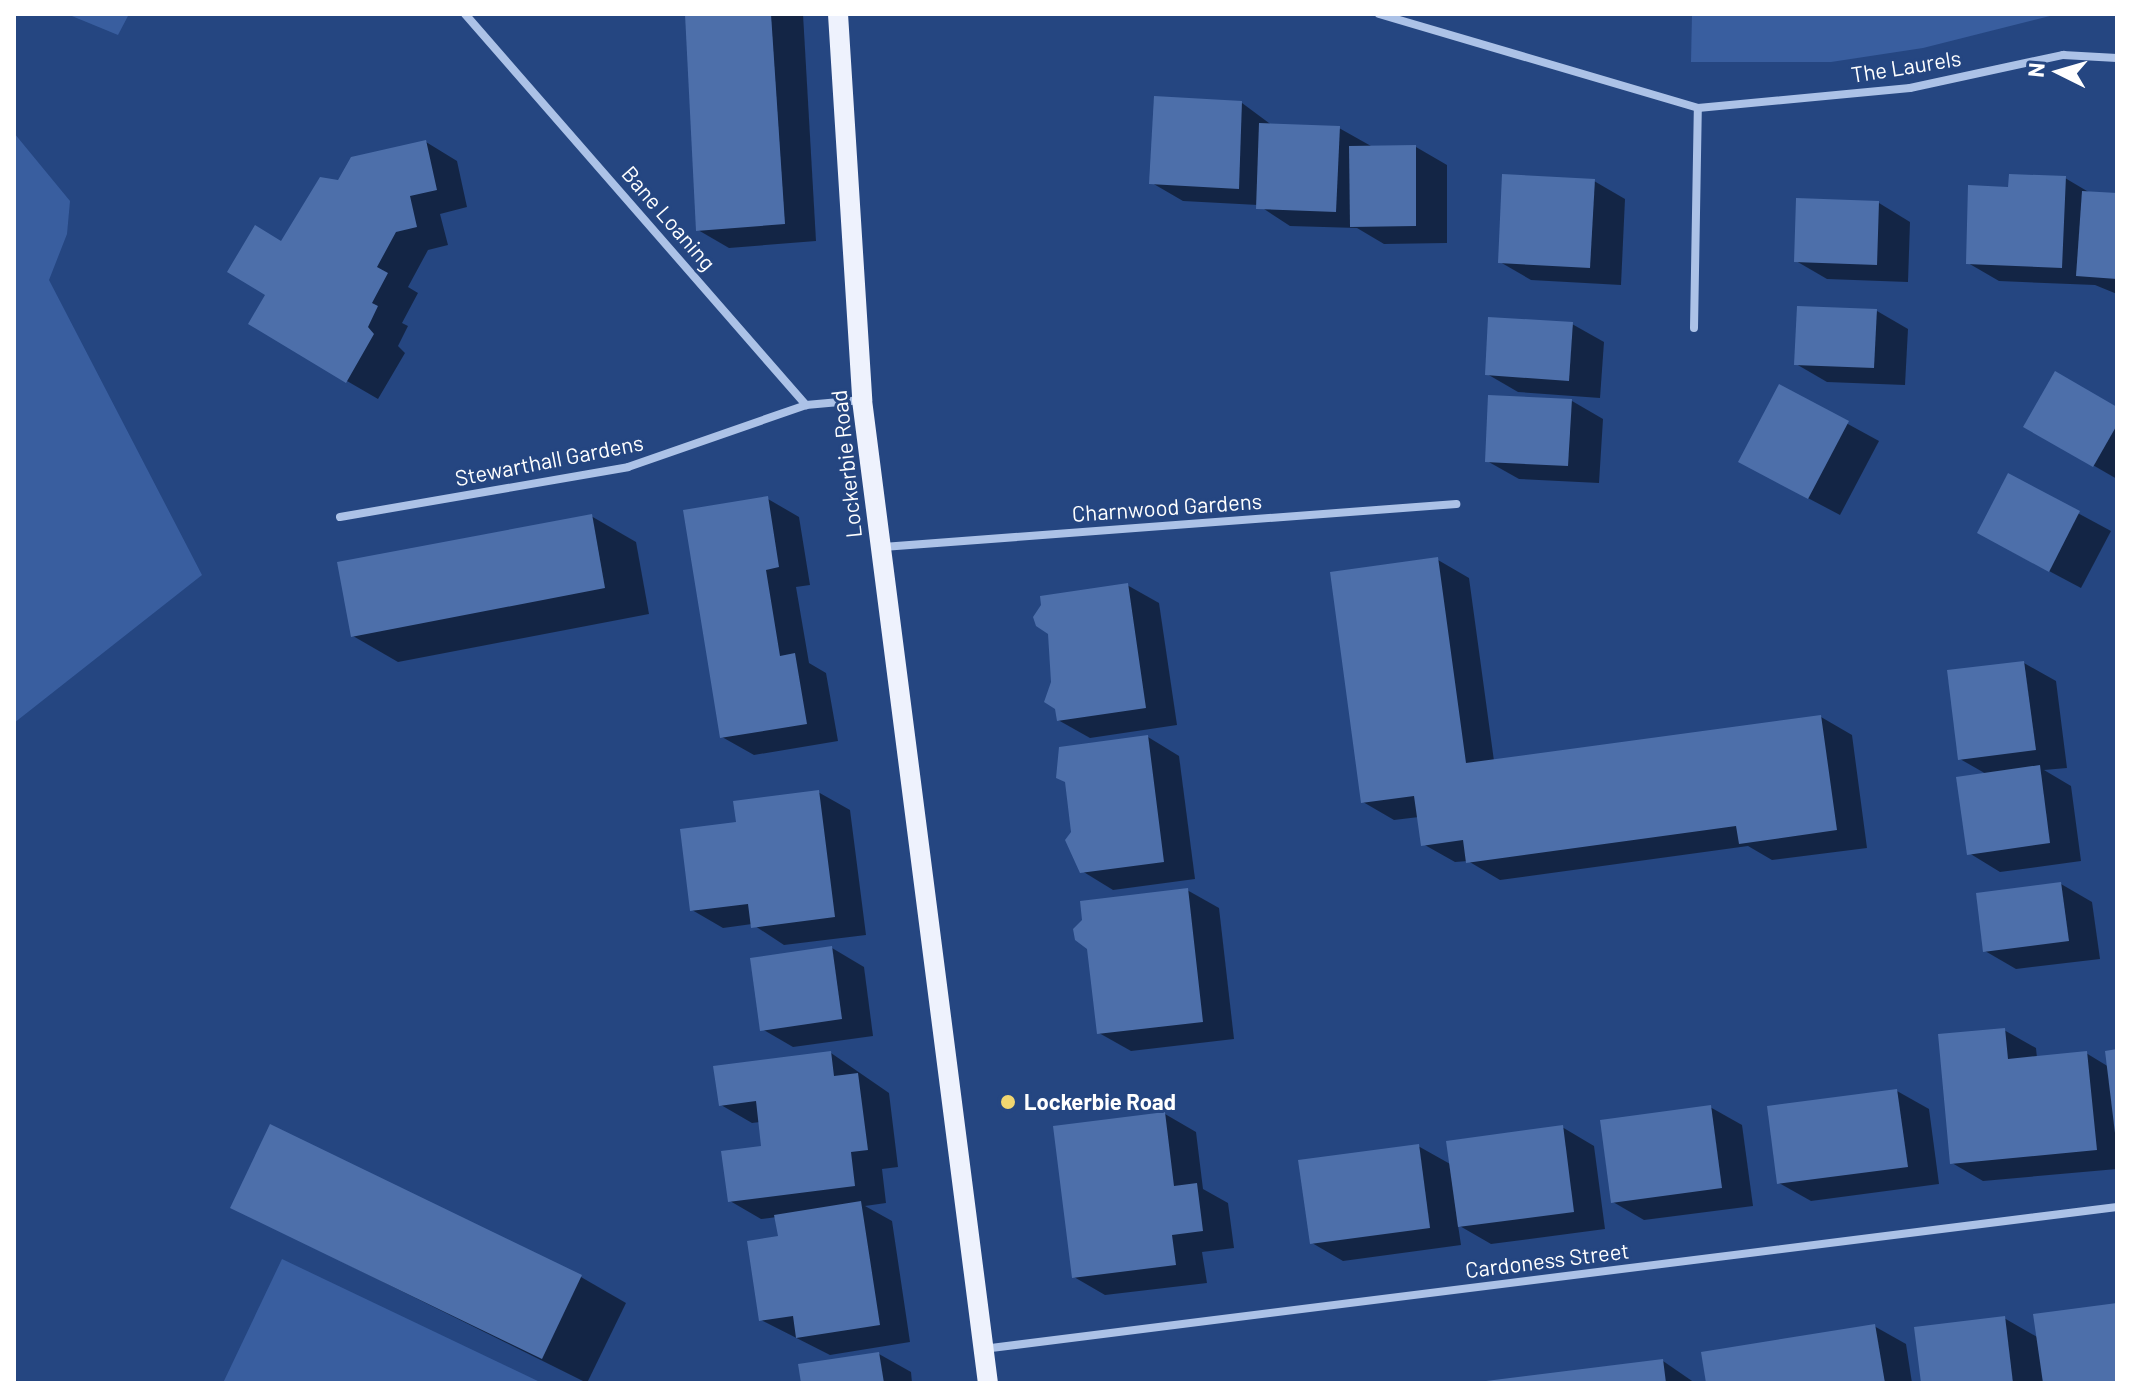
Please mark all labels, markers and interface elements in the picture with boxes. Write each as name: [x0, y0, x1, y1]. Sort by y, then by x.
north arrow: [2019, 32, 2099, 112]
street label: The Laurels: [1849, 44, 1963, 88]
text: N: [2022, 61, 2049, 78]
street label: Bane Loaning: [617, 160, 721, 276]
street label: Lockerbie Road: [825, 389, 867, 539]
street label: Stewarthall Gardens: [453, 429, 645, 491]
street label: Charnwood Gardens: [1071, 487, 1263, 527]
place label: Lockerbie Road: [1024, 1089, 1176, 1115]
marker: Lockerbie Road: [999, 1093, 1017, 1111]
street label: Cardoness Street: [1464, 1237, 1630, 1283]

